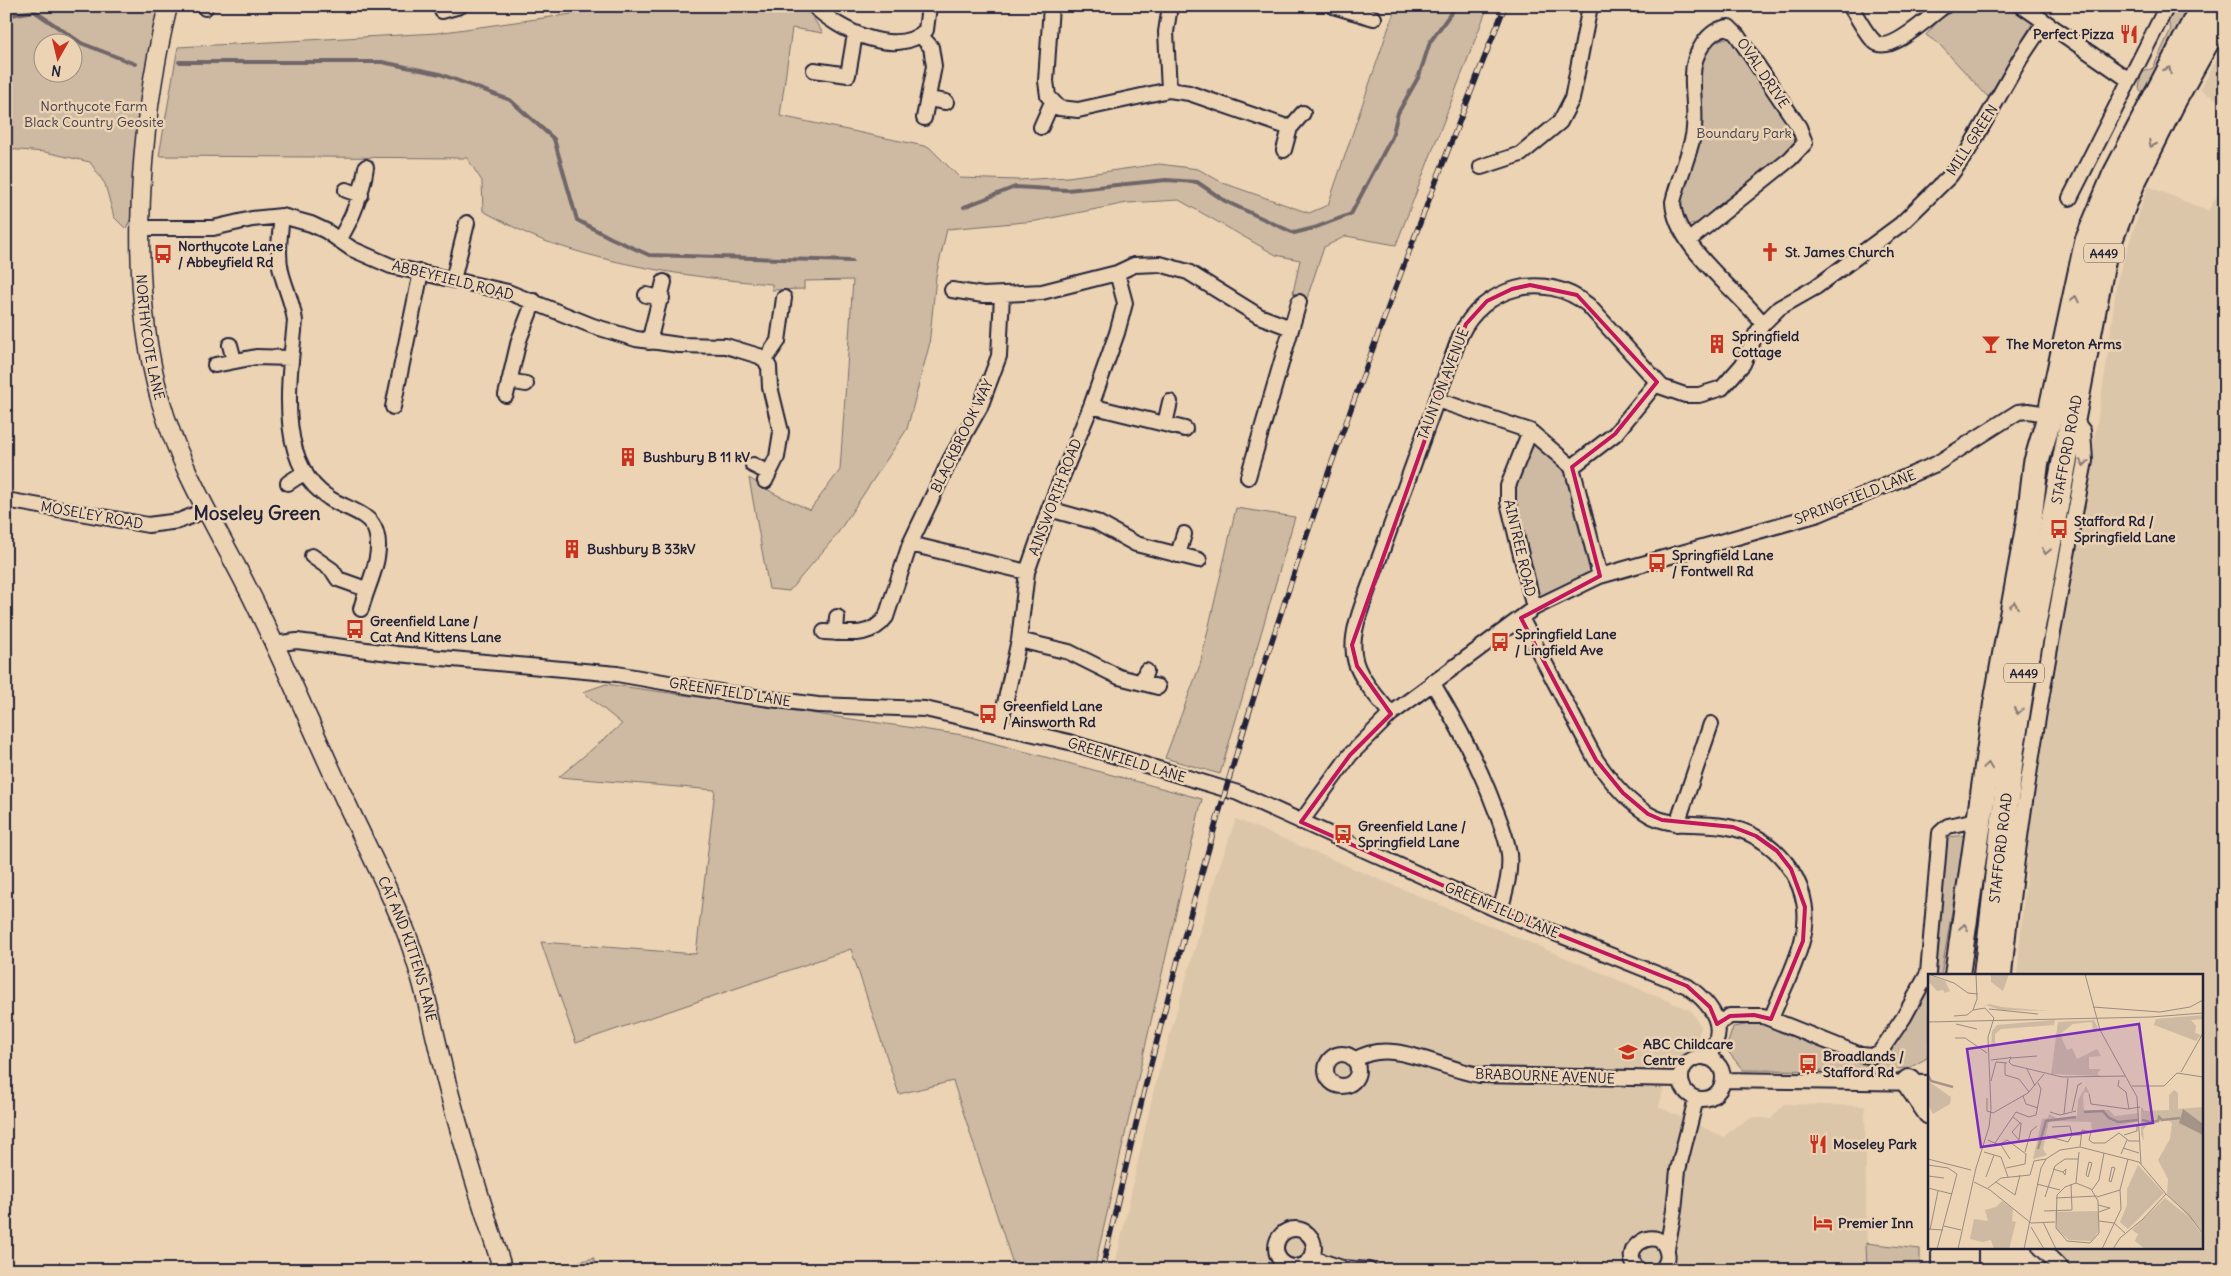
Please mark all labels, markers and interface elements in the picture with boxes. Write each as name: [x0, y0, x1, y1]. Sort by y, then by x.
restaurant icon: Perfect Pizza: [2118, 23, 2140, 45]
place label: Perfect Pizza: [2033, 25, 2114, 43]
north arrow: [32, 32, 82, 82]
street label: OVAL DRIVE: [1733, 34, 1793, 112]
text: N: [50, 61, 62, 80]
one-way arrow: [2162, 66, 2172, 75]
park label: Northycote Farm Black Country Geosite: [24, 97, 164, 131]
street label: MILL GREEN: [1942, 101, 2002, 179]
park label: Boundary Park: [1696, 124, 1792, 142]
one-way arrow: [2148, 139, 2159, 148]
place label: Northycote Lane / Abbeyfield Rd: [178, 237, 284, 271]
church icon: St. James Church: [1759, 241, 1781, 263]
bus stop icon: Northycote Lane / Abbeyfield Rd: [152, 243, 174, 265]
place label: St. James Church: [1785, 243, 1894, 261]
road number: A449: [2084, 244, 2124, 262]
street label: ABBEYFIELD ROAD: [390, 256, 516, 304]
street label: NORTHYCOTE LANE: [132, 274, 169, 402]
one-way arrow: [2069, 294, 2080, 303]
street label: TAUNTON AVENUE: [1413, 325, 1473, 443]
place label: Springfield Cottage: [1732, 327, 1800, 361]
building icon: Springfield Cottage: [1706, 333, 1728, 355]
bar icon: The Moreton Arms: [1980, 333, 2002, 355]
place label: The Moreton Arms: [2006, 335, 2122, 353]
street label: BLACKBROOK WAY: [927, 376, 997, 496]
street label: STAFFORD ROAD: [2048, 393, 2086, 506]
street label: AINSWORTH ROAD: [1024, 436, 1086, 558]
building icon: Bushbury B 11 kV: [617, 446, 639, 468]
place label: Bushbury B 11 kV: [643, 448, 750, 466]
one-way arrow: [2079, 459, 2090, 467]
street label: SPRINGFIELD LANE: [1792, 466, 1918, 528]
street label: MOSELEY ROAD: [39, 497, 145, 533]
street label: AINTREE ROAD: [1500, 498, 1540, 598]
district label: Moseley Green: [193, 501, 321, 525]
place label: Stafford Rd / Springfield Lane: [2074, 512, 2176, 546]
bus stop icon: Stafford Rd / Springfield Lane: [2048, 518, 2070, 540]
building icon: Bushbury B 33kV: [561, 538, 583, 560]
place label: Bushbury B 33kV: [587, 540, 696, 558]
place label: Springfield Lane / Fontwell Rd: [1672, 546, 1774, 580]
one-way arrow: [2041, 547, 2052, 556]
bus stop icon: Springfield Lane / Fontwell Rd: [1646, 552, 1668, 574]
one-way arrow: [2008, 601, 2018, 610]
place label: Greenfield Lane / Cat And Kittens Lane: [370, 612, 502, 646]
bus stop icon: Greenfield Lane / Cat And Kittens Lane: [344, 618, 366, 640]
place label: Springfield Lane / Lingfield Ave: [1515, 625, 1617, 659]
bus stop icon: Springfield Lane / Lingfield Ave: [1489, 631, 1511, 653]
road number: A449: [2004, 664, 2044, 682]
street label: GREENFIELD LANE: [668, 674, 792, 710]
place label: Greenfield Lane / Ainsworth Rd: [1003, 697, 1103, 731]
bus stop icon: Greenfield Lane / Ainsworth Rd: [977, 703, 999, 725]
one-way arrow: [2013, 707, 2023, 716]
street label: GREENFIELD LANE: [1066, 733, 1188, 787]
one-way arrow: [1982, 762, 1993, 770]
street label: STAFFORD ROAD: [1985, 792, 2016, 904]
place label: Greenfield Lane / Springfield Lane: [1358, 817, 1466, 851]
bus stop icon: Greenfield Lane / Springfield Lane: [1332, 823, 1354, 845]
street label: CAT AND KITTENS LANE: [374, 873, 441, 1024]
street label: GREENFIELD LANE: [1442, 878, 1562, 942]
one-way arrow: [1959, 922, 1969, 931]
inset map: [1928, 974, 2204, 1248]
place label: ABC Childcare Centre: [1643, 1035, 1734, 1069]
school or university icon: ABC Childcare Centre: [1617, 1041, 1639, 1063]
place label: Broadlands / Stafford Rd: [1823, 1047, 1904, 1081]
bus stop icon: Broadlands / Stafford Rd: [1797, 1053, 1819, 1075]
street label: BRABOURNE AVENUE: [1475, 1065, 1615, 1087]
restaurant icon: Moseley Park: [1807, 1133, 1829, 1155]
place label: Moseley Park: [1833, 1135, 1917, 1153]
hotel icon: Premier Inn: [1812, 1212, 1834, 1234]
place label: Premier Inn: [1838, 1214, 1913, 1232]

